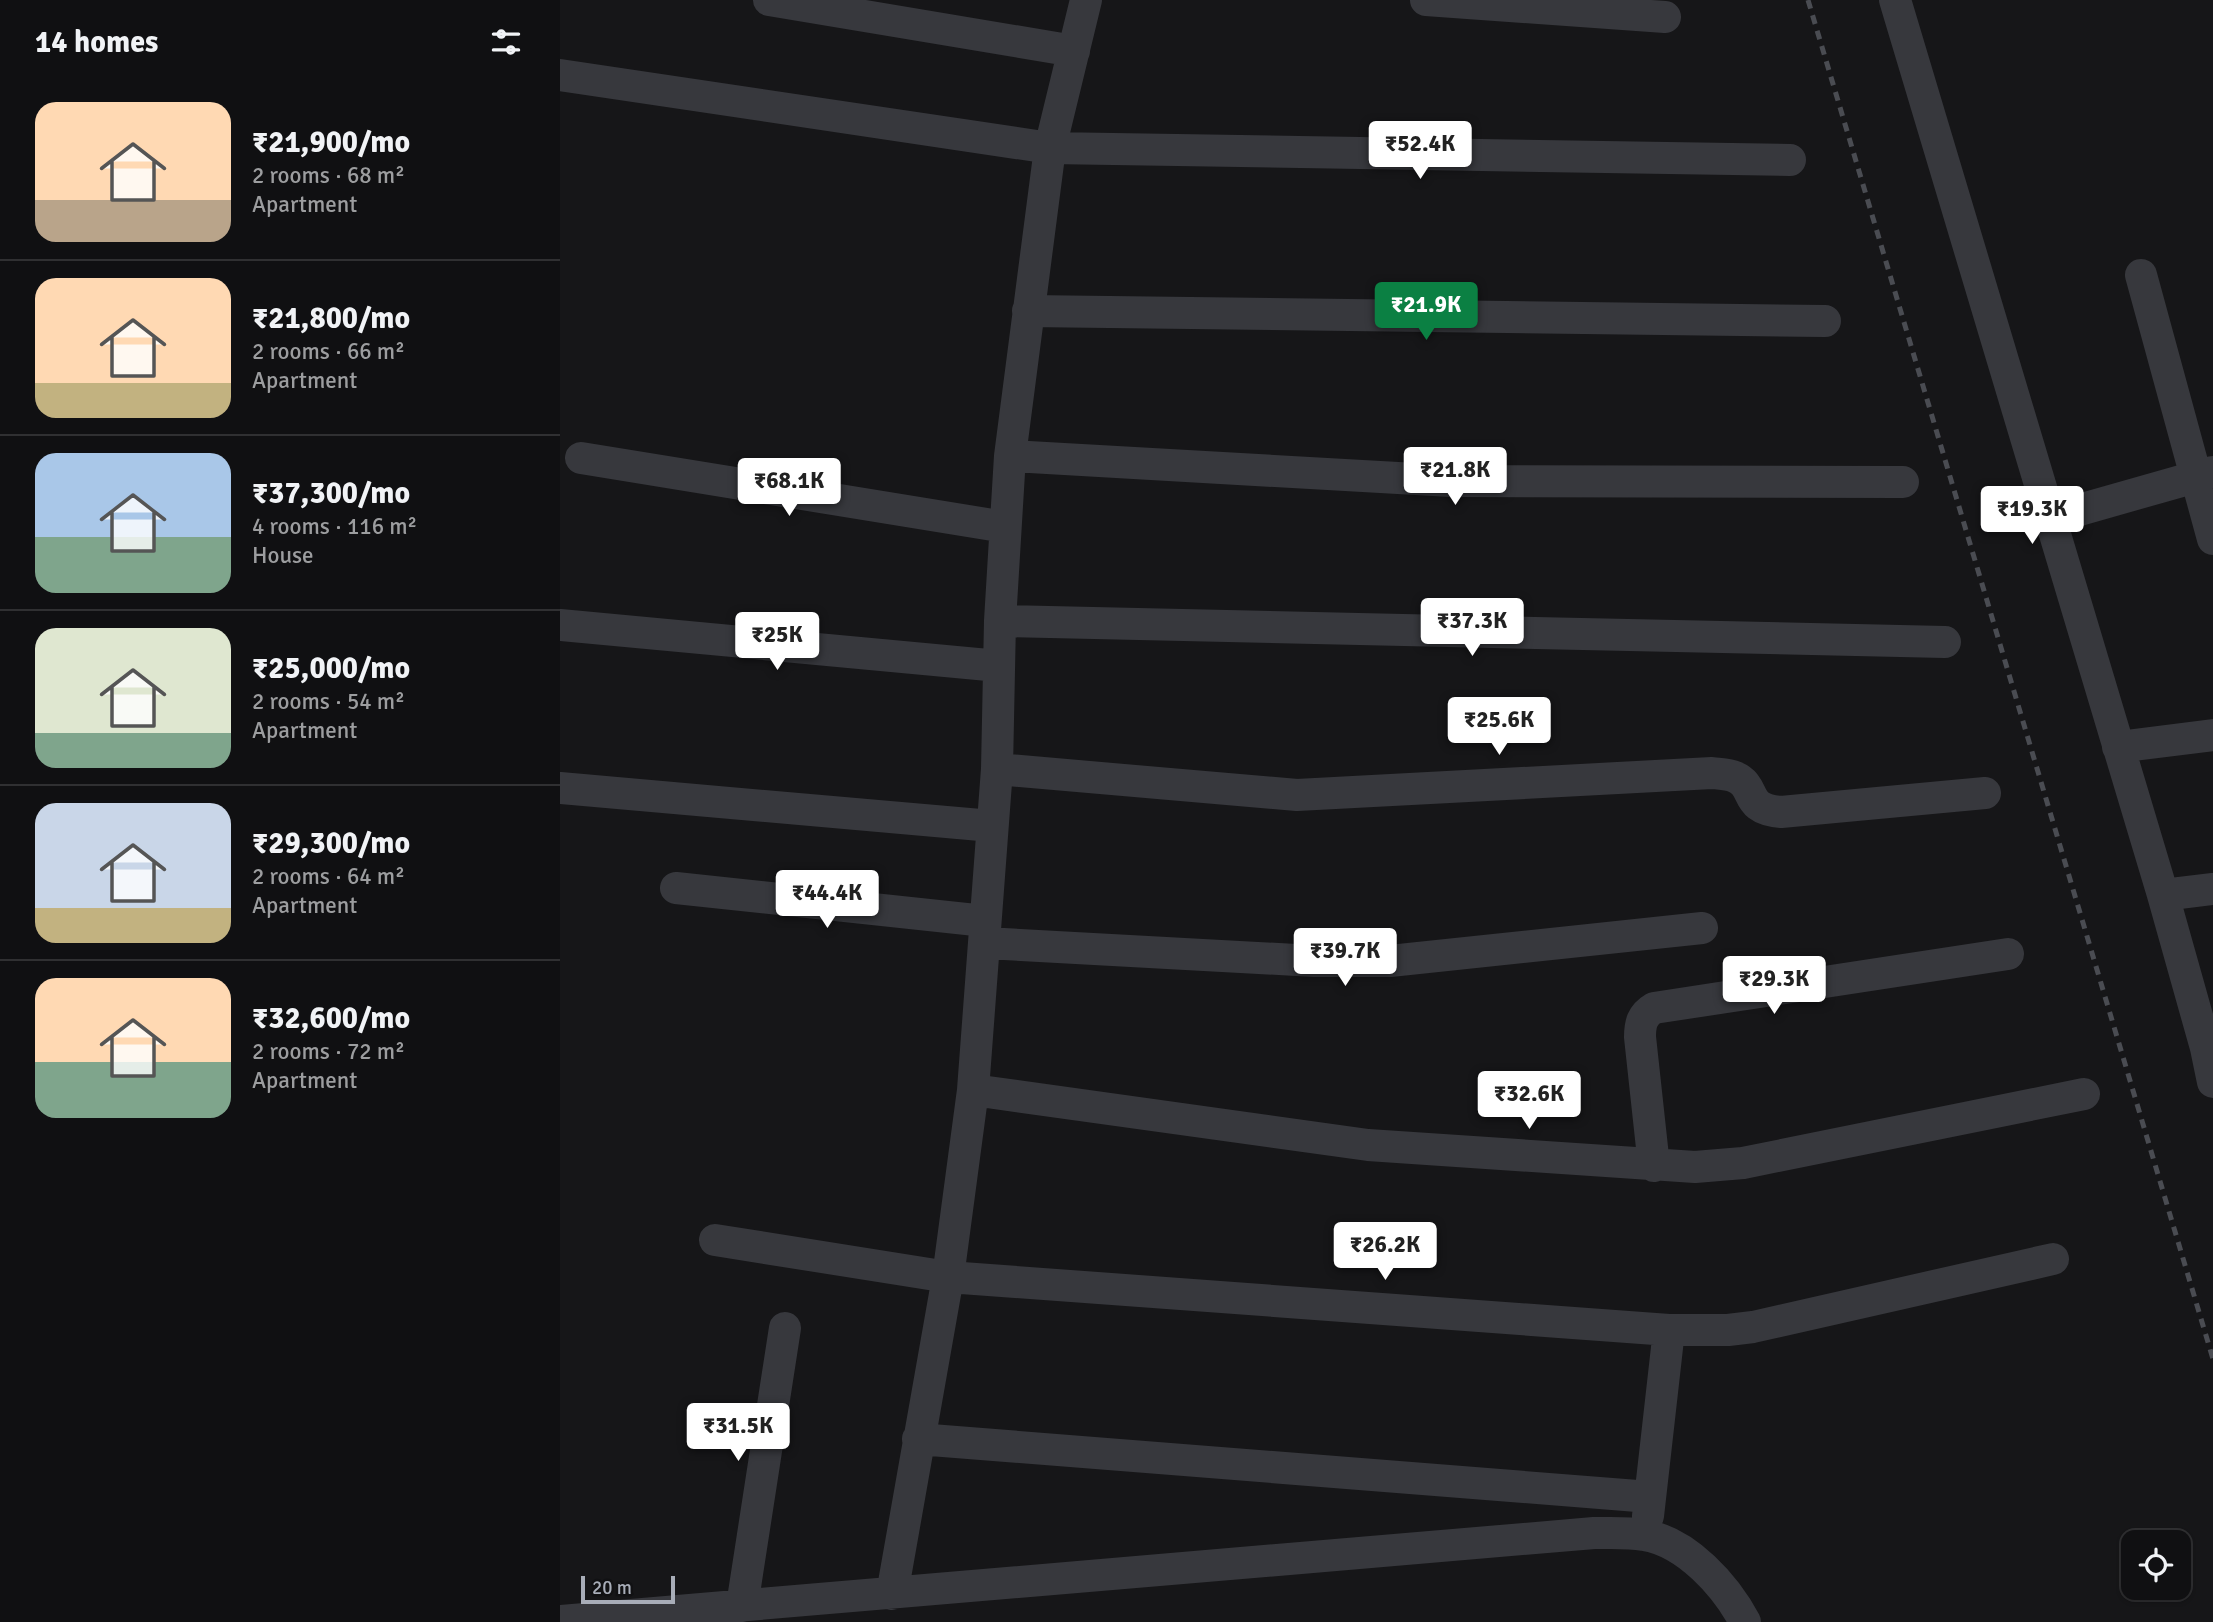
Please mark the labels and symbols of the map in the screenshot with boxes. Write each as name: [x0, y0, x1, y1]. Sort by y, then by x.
pin: ₹52.4K: [1363, 122, 1477, 181]
pin: ₹21.9K: [1369, 282, 1483, 342]
pin: ₹21.8K: [1398, 448, 1512, 507]
pin: ₹68.1K: [732, 458, 846, 518]
pin: ₹19.3K: [1975, 486, 2089, 546]
pin: ₹37.3K: [1415, 598, 1529, 658]
pin: ₹25K: [736, 612, 818, 672]
pin: ₹25.6K: [1442, 698, 1556, 757]
pin: ₹44.4K: [770, 870, 884, 930]
pin: ₹39.7K: [1288, 928, 1402, 988]
pin: ₹29.3K: [1717, 956, 1831, 1016]
pin: ₹32.6K: [1472, 1072, 1586, 1131]
pin: ₹26.2K: [1328, 1222, 1442, 1282]
pin: ₹31.5K: [681, 1404, 795, 1463]
scale bar: [581, 1573, 676, 1605]

